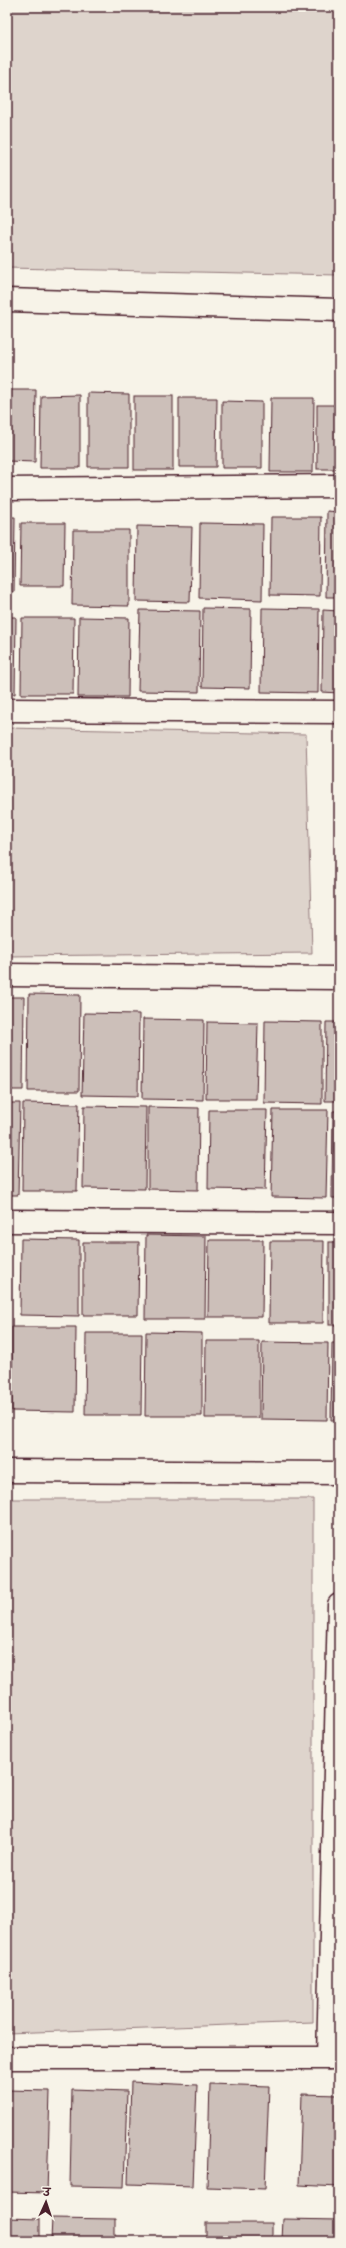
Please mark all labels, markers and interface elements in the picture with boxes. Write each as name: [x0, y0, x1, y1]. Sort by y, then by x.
north arrow: [26, 2182, 66, 2222]
text: उ: [41, 2185, 52, 2201]

